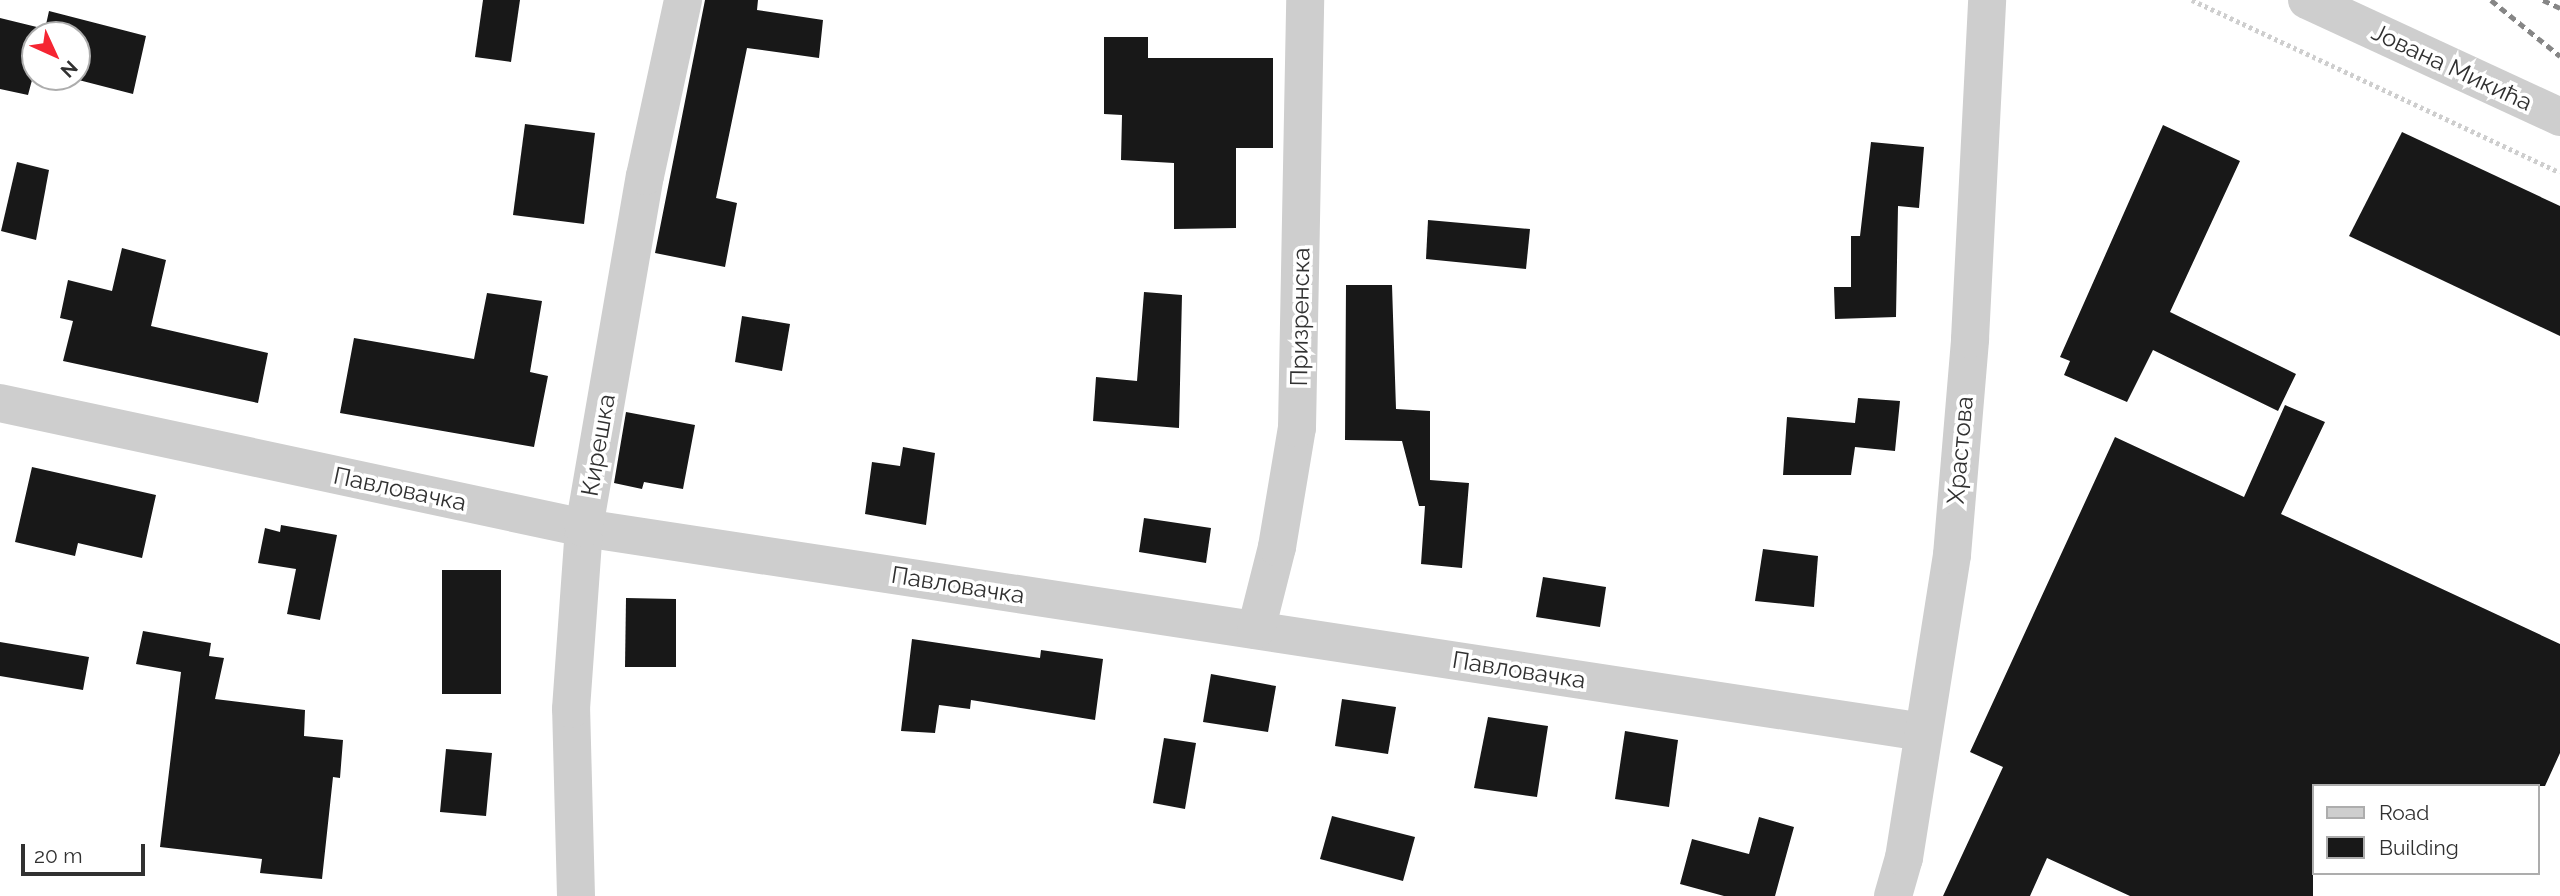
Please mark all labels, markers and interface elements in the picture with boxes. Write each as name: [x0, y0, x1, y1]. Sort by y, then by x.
street label: Јована Микића: [2367, 17, 2537, 117]
north arrow: [21, 21, 91, 91]
text: N: [57, 57, 82, 82]
street label: Призренска: [1284, 247, 1316, 387]
street label: Кирешка: [575, 392, 621, 498]
street label: Храстова: [1941, 395, 1979, 505]
street label: Павловачка: [331, 461, 469, 517]
street label: Павловачка: [889, 560, 1027, 610]
street label: Павловачка: [1450, 645, 1588, 695]
legend: [2312, 784, 2539, 875]
text: Road: [2379, 800, 2429, 825]
scale bar: [24, 830, 149, 874]
text: Building: [2379, 835, 2459, 860]
text: 20 m: [34, 843, 82, 868]

